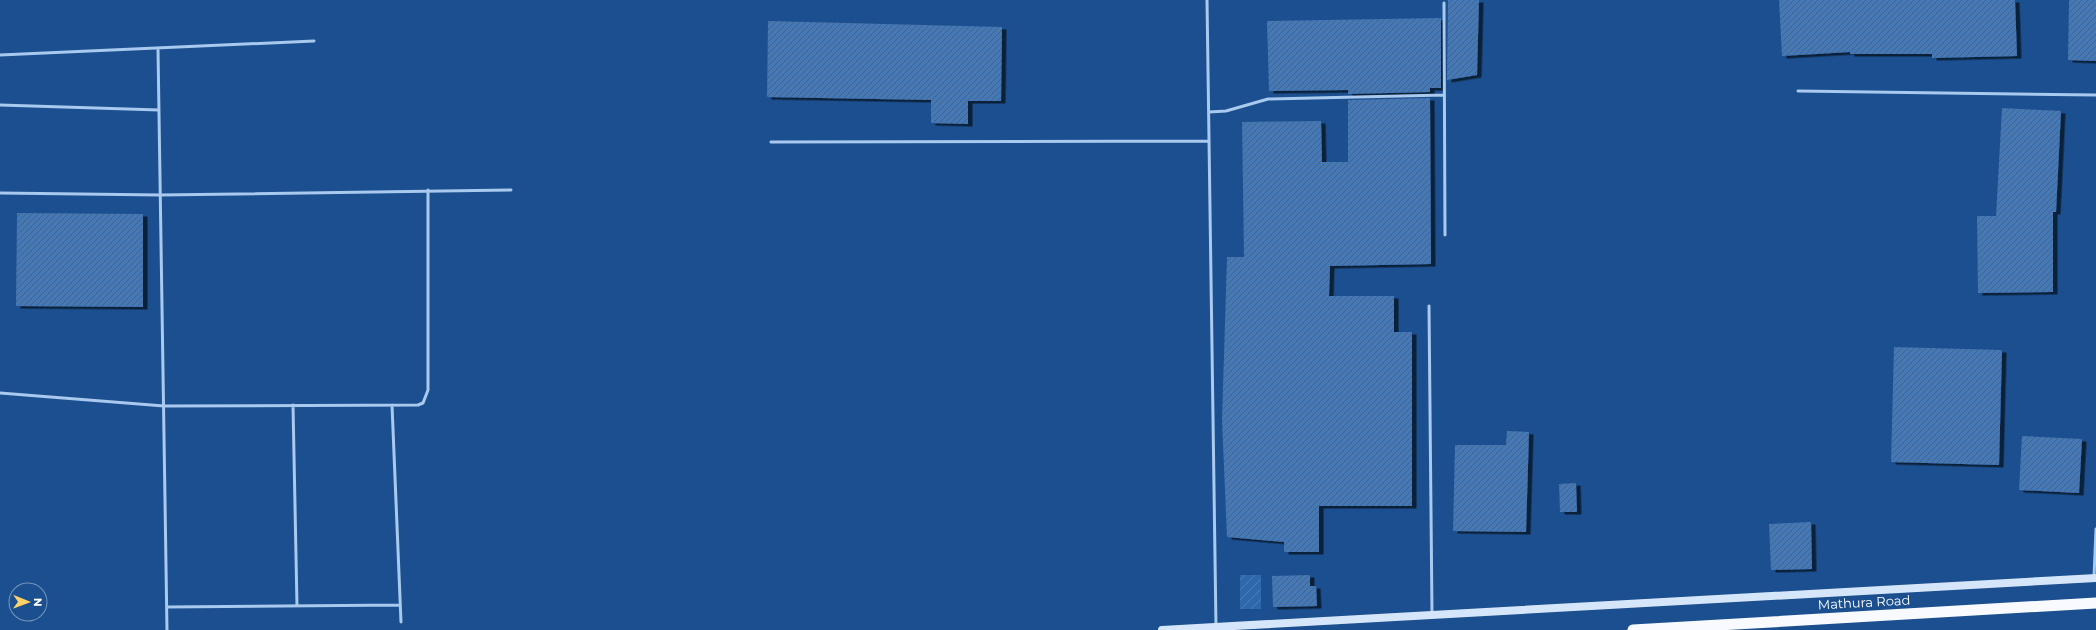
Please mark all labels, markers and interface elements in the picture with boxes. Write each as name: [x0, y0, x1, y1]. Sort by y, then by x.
north arrow: [8, 582, 48, 622]
street label: Mathura Road: [1817, 592, 1911, 612]
text: N: [31, 598, 45, 607]

